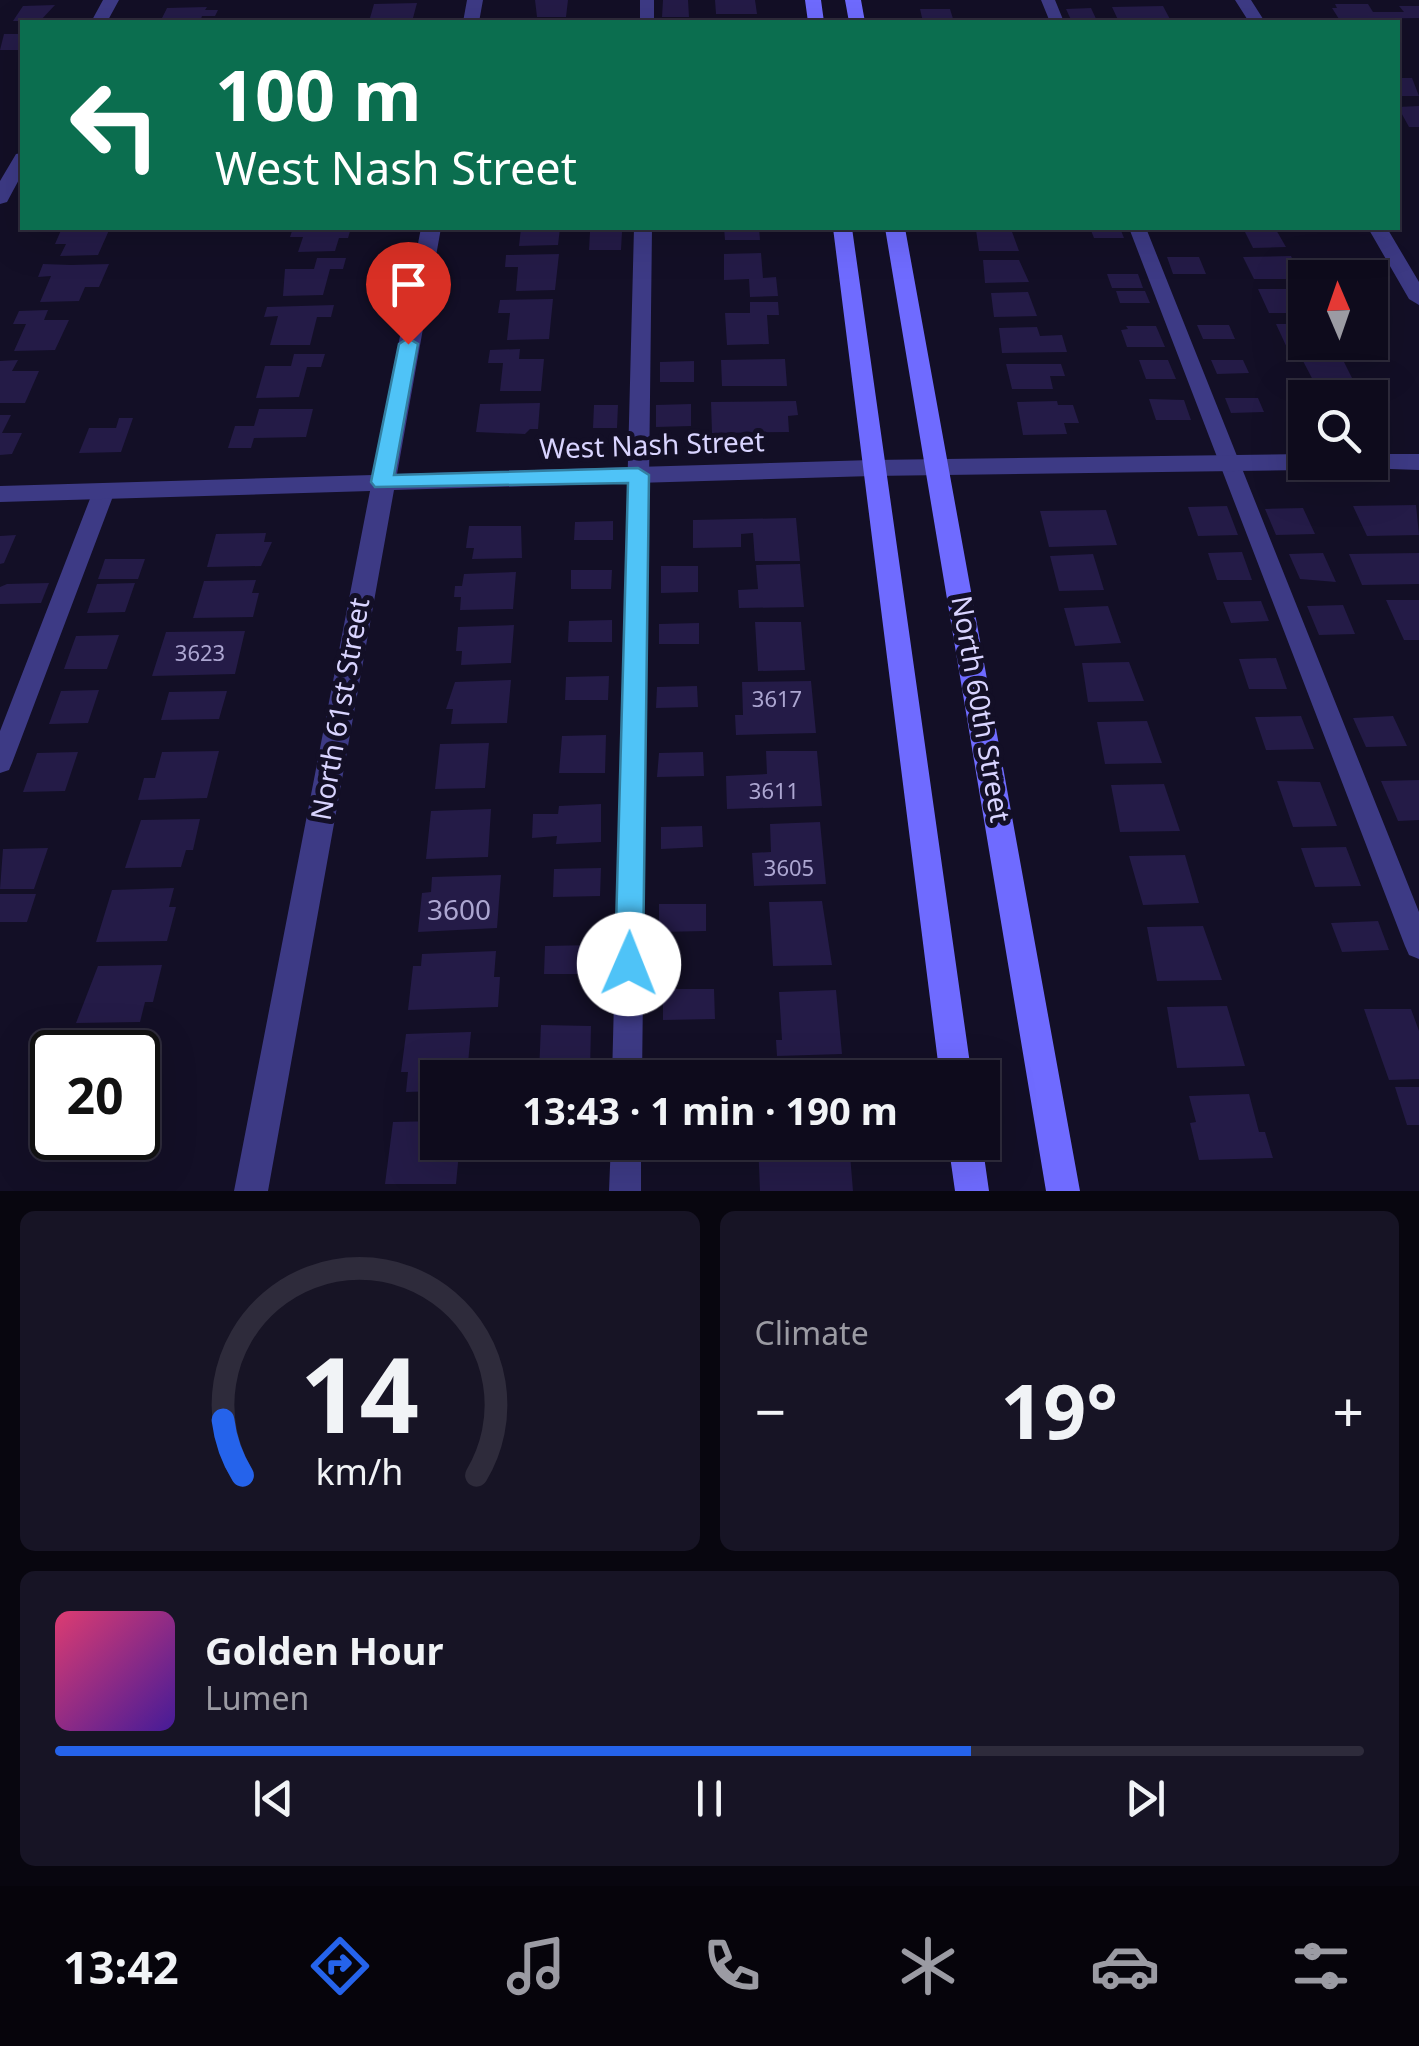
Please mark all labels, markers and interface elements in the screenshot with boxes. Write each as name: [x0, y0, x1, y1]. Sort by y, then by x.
text: 100 m: [215, 46, 422, 142]
icon: left: [50, 60, 180, 190]
text: West Nash Street: [215, 137, 577, 198]
pin: [366, 242, 451, 345]
icon: arrive: [381, 257, 436, 312]
north arrow: [1288, 260, 1388, 360]
map controls: [1288, 260, 1388, 480]
button: search: [1288, 380, 1388, 480]
street label: West Nash Street: [539, 421, 765, 467]
street label: North 60th Street: [943, 593, 1021, 825]
street label: North 61st Street: [301, 594, 377, 823]
house number: 3623: [175, 637, 225, 667]
house number: 3617: [752, 683, 802, 713]
house number: 3611: [749, 775, 799, 805]
house number: 3605: [764, 852, 814, 882]
house number: 3600: [427, 890, 491, 928]
position arrow: [577, 912, 681, 1016]
speed limit sign: 20: [30, 1030, 160, 1160]
text: 13:43 · 1 min · 190 m: [522, 1084, 898, 1136]
text: Climate: [755, 1311, 869, 1354]
text: 14: [300, 1322, 419, 1463]
text: 19°: [1000, 1359, 1118, 1461]
text: −: [755, 1373, 786, 1448]
text: +: [1333, 1373, 1364, 1448]
text: km/h: [316, 1447, 404, 1495]
text: Golden Hour: [205, 1624, 443, 1676]
text: Lumen: [205, 1676, 309, 1719]
icon: previous: [246, 1771, 301, 1826]
icon: pause: [682, 1771, 737, 1826]
icon: next: [1118, 1771, 1173, 1826]
icon: directions: [305, 1931, 375, 2001]
icon: music: [501, 1931, 571, 2001]
icon: phone: [697, 1931, 767, 2001]
icon: climate: [893, 1931, 963, 2001]
icon: car: [1090, 1931, 1160, 2001]
icon: filters: [1286, 1931, 1356, 2001]
text: 13:42: [63, 1936, 179, 1997]

